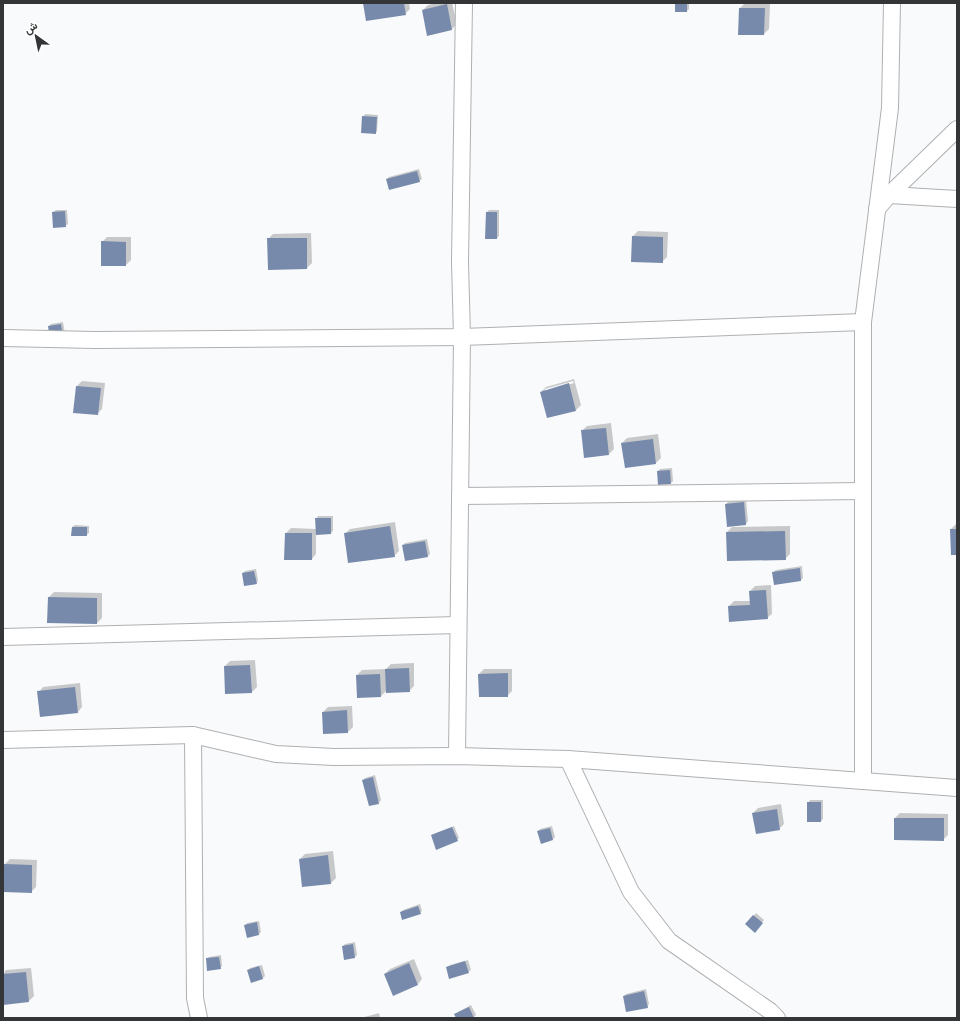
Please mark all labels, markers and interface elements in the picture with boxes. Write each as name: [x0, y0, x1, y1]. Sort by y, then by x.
north arrow: [16, 16, 56, 56]
text: ش: [21, 17, 40, 38]

